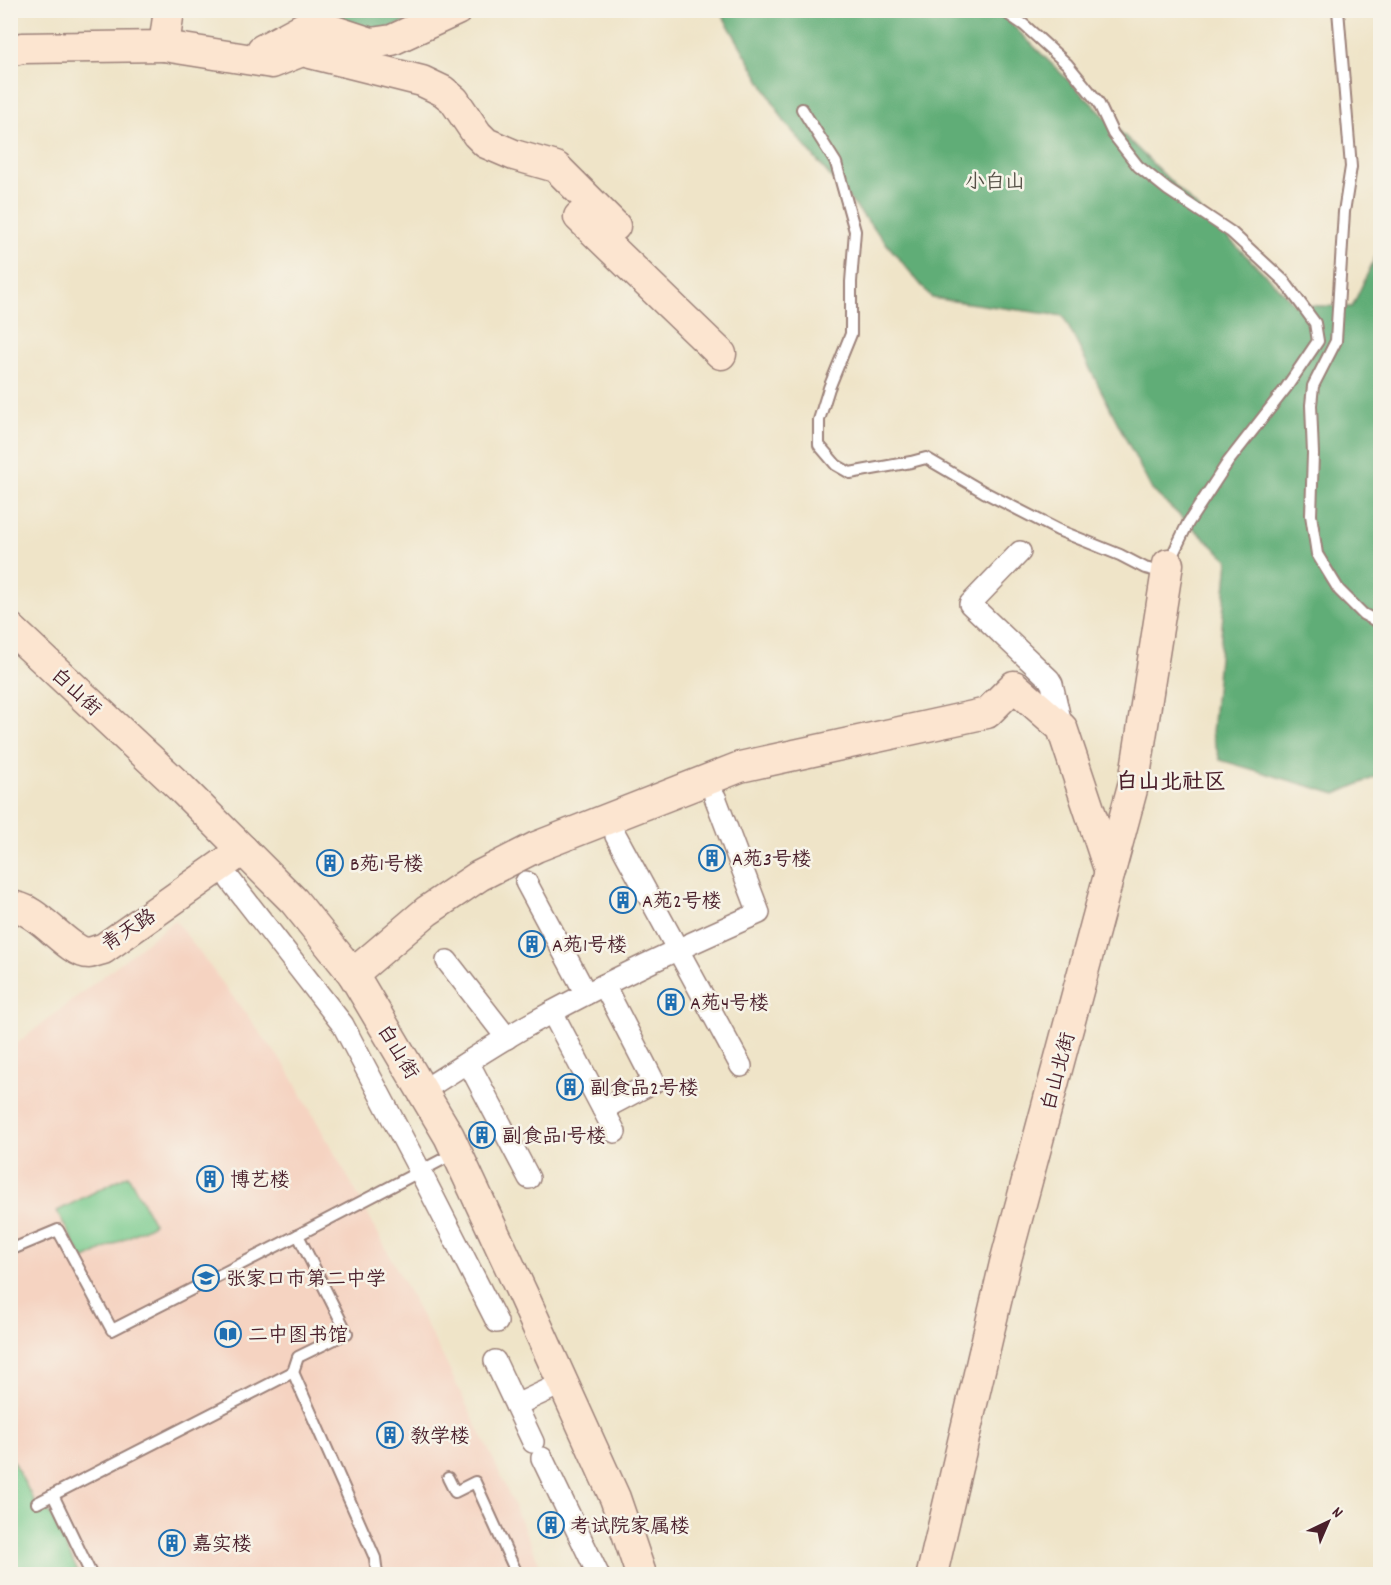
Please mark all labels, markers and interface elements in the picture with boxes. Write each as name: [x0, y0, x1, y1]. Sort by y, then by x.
park label: 小白山: [965, 170, 1025, 198]
street label: 白山街: [43, 662, 106, 724]
district label: 白山北社区: [1116, 768, 1226, 799]
building icon: A苑3号楼: [697, 843, 727, 873]
place label: A苑3号楼: [732, 847, 812, 875]
building icon: B苑1号楼: [315, 848, 345, 878]
place label: B苑1号楼: [350, 852, 424, 880]
building icon: A苑2号楼: [608, 885, 638, 915]
place label: A苑2号楼: [642, 889, 722, 917]
street label: 青天路: [97, 903, 163, 960]
building icon: A苑1号楼: [517, 929, 547, 959]
place label: A苑1号楼: [552, 933, 627, 961]
building icon: A苑4号楼: [656, 987, 686, 1017]
place label: A苑4号楼: [690, 991, 769, 1019]
street label: 白山街: [369, 1020, 424, 1085]
street label: 白山北街: [1036, 1030, 1084, 1114]
building icon: 副食品2号楼: [555, 1072, 585, 1102]
place label: 副食品2号楼: [590, 1076, 699, 1104]
building icon: 副食品1号楼: [467, 1120, 497, 1150]
place label: 副食品1号楼: [502, 1124, 606, 1152]
building icon: 博艺楼: [195, 1164, 225, 1194]
place label: 博艺楼: [230, 1168, 290, 1196]
school or university icon: 张家口市第二中学: [191, 1263, 221, 1293]
place label: 张家口市第二中学: [226, 1267, 386, 1295]
library icon: 二中图书馆: [213, 1319, 243, 1349]
place label: 二中图书馆: [248, 1323, 348, 1351]
building icon: 教学楼: [375, 1420, 405, 1450]
place label: 教学楼: [410, 1424, 470, 1452]
north arrow: [1298, 1492, 1358, 1552]
text: N: [1326, 1502, 1348, 1524]
building icon: 考试院家属楼: [536, 1510, 566, 1540]
place label: 考试院家属楼: [570, 1514, 690, 1542]
building icon: 嘉实楼: [157, 1528, 187, 1558]
place label: 嘉实楼: [192, 1532, 252, 1560]

